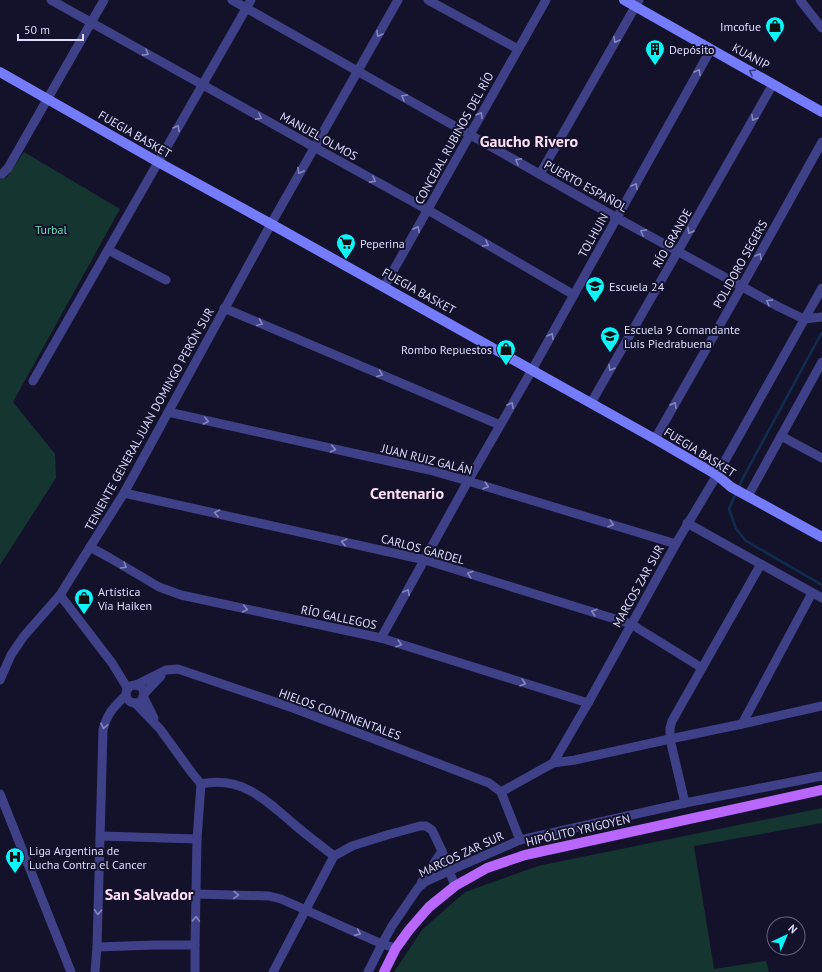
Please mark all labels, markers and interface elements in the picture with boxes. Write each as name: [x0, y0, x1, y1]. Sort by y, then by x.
shop icon: Imcofue: [764, 15, 786, 43]
scale bar: [18, 16, 83, 42]
place label: Imcofue: [720, 19, 761, 34]
text: 50 m: [24, 22, 50, 37]
one-way arrow: [376, 30, 383, 37]
one-way arrow: [614, 36, 621, 43]
building icon: Depósito: [644, 38, 666, 66]
street label: KUANIP: [730, 40, 773, 73]
place label: Depósito: [669, 42, 715, 57]
one-way arrow: [142, 48, 149, 56]
street label: CONCEJAL RUBINOS DEL RÍO: [411, 69, 497, 207]
one-way arrow: [693, 69, 701, 76]
one-way arrow: [748, 69, 756, 76]
one-way arrow: [401, 95, 408, 102]
street label: FUEGIA BASKET: [96, 107, 174, 161]
street label: MANUEL OLMOS: [278, 109, 360, 163]
one-way arrow: [255, 112, 263, 119]
one-way arrow: [476, 112, 483, 119]
one-way arrow: [751, 114, 758, 121]
one-way arrow: [173, 125, 180, 132]
district label: Gaucho Rivero: [480, 131, 579, 151]
street label: PUERTO ESPAÑOL: [542, 157, 630, 215]
one-way arrow: [514, 159, 522, 166]
one-way arrow: [298, 167, 305, 174]
one-way arrow: [369, 175, 376, 182]
one-way arrow: [630, 183, 637, 190]
street label: RÍO GRANDE: [649, 206, 695, 270]
street label: TOLHUIN: [575, 210, 611, 260]
street label: POLIDORO SEGERS: [710, 217, 770, 311]
park label: Turbal: [35, 222, 67, 237]
one-way arrow: [412, 225, 420, 233]
one-way arrow: [687, 227, 694, 234]
one-way arrow: [640, 229, 647, 237]
supermarket icon: Peperina: [335, 232, 357, 260]
place label: Peperina: [360, 236, 405, 251]
one-way arrow: [482, 239, 489, 246]
one-way arrow: [754, 252, 761, 260]
street label: FUEGIA BASKET: [380, 265, 459, 318]
school or university icon: Escuela 24: [584, 275, 606, 303]
place label: Escuela 24: [609, 279, 665, 294]
one-way arrow: [766, 299, 773, 306]
street label: TENIENTE GENERAL JUAN DOMINGO PERÓN SUR: [81, 305, 217, 533]
one-way arrow: [256, 318, 264, 326]
place label: Escuela 9 Comandante Luis Piedrabuena: [624, 322, 740, 351]
school or university icon: Escuela 9 Comandante Luis Piedrabuena: [599, 325, 621, 353]
one-way arrow: [546, 333, 554, 340]
shop icon: Rombo Repuestos: [495, 338, 517, 366]
place label: Rombo Repuestos: [401, 342, 492, 357]
one-way arrow: [609, 364, 616, 371]
one-way arrow: [376, 369, 384, 377]
one-way arrow: [507, 402, 514, 409]
one-way arrow: [670, 402, 677, 409]
one-way arrow: [203, 416, 209, 424]
street label: FUEGIA BASKET: [661, 424, 739, 480]
street label: JUAN RUIZ GALÁN: [379, 440, 474, 478]
one-way arrow: [330, 445, 336, 453]
one-way arrow: [483, 481, 490, 490]
district label: Centenario: [370, 483, 444, 503]
one-way arrow: [214, 510, 220, 518]
one-way arrow: [607, 519, 614, 528]
street label: CARLOS GARDEL: [380, 531, 466, 567]
one-way arrow: [341, 538, 348, 547]
street label: MARCOS ZAR SUR: [609, 542, 667, 630]
one-way arrow: [120, 562, 127, 569]
one-way arrow: [467, 570, 474, 579]
place label: Artística Vía Haiken: [97, 584, 152, 613]
shop icon: Artística Vía Haiken: [73, 587, 95, 615]
one-way arrow: [402, 589, 409, 596]
street label: RÍO GALLEGOS: [300, 602, 378, 632]
one-way arrow: [242, 605, 248, 613]
one-way arrow: [591, 608, 598, 617]
one-way arrow: [396, 639, 403, 648]
one-way arrow: [520, 678, 527, 687]
street label: HIELOS CONTINENTALES: [277, 685, 403, 743]
one-way arrow: [101, 723, 109, 729]
street label: HIPÓLITO YRIGOYEN: [524, 811, 632, 849]
street label: MARCOS ZAR SUR: [416, 828, 506, 880]
place label: Liga Argentina de Lucha Contra el Cancer: [29, 843, 147, 872]
hospital icon: Liga Argentina de Lucha Contra el Cancer: [4, 846, 26, 874]
district label: San Salvador: [105, 884, 194, 904]
one-way arrow: [233, 891, 239, 899]
one-way arrow: [94, 909, 103, 915]
one-way arrow: [191, 916, 200, 922]
north arrow: [766, 916, 806, 956]
text: N: [785, 921, 800, 936]
one-way arrow: [353, 928, 361, 936]

